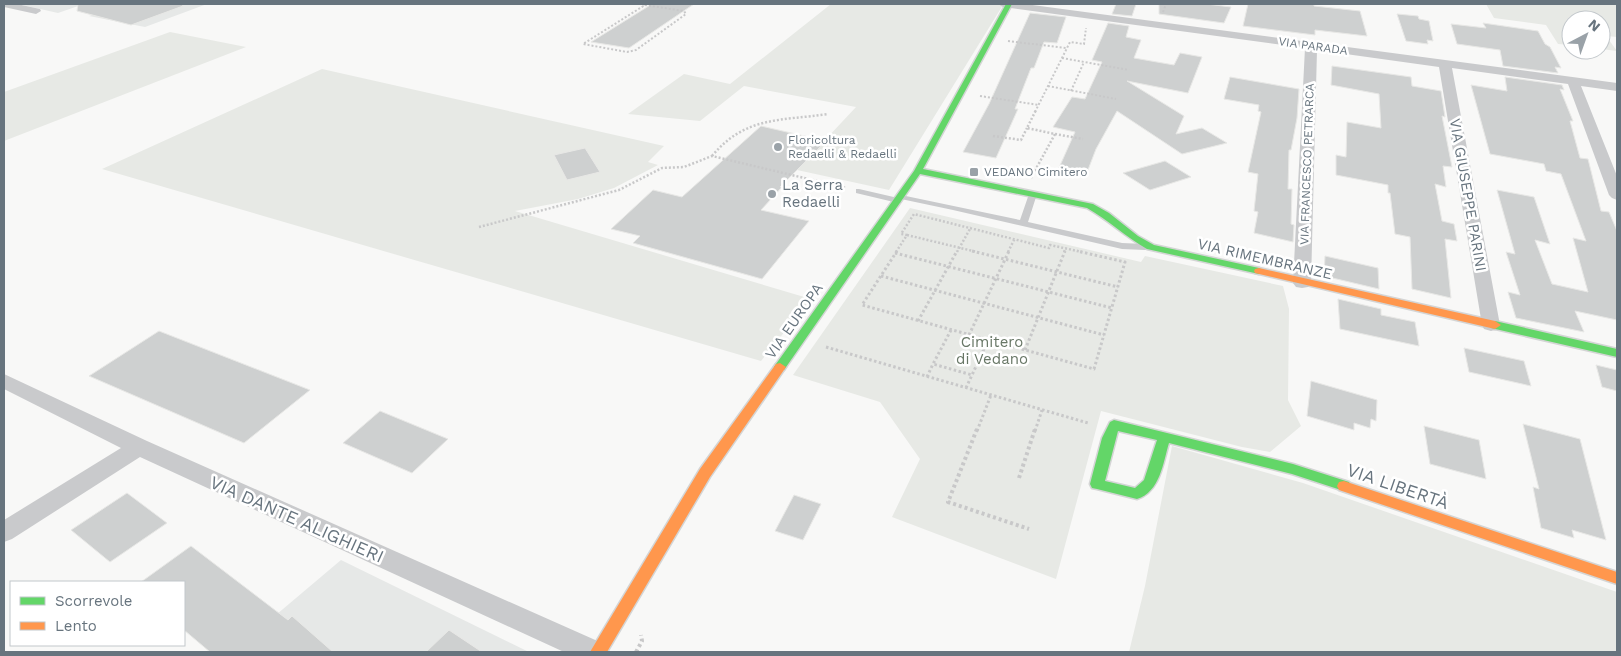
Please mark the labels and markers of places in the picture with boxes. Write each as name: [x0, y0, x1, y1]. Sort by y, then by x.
place label: Floricoltura Redaelli & Redaelli: [788, 133, 897, 161]
marker: Floricoltura Redaelli & Redaelli: [772, 141, 784, 153]
place label: VEDANO Cimitero: [984, 165, 1088, 179]
marker: VEDANO Cimitero: [968, 166, 980, 178]
place label: La Serra Redaelli: [782, 176, 844, 211]
marker: La Serra Redaelli: [766, 188, 778, 200]

